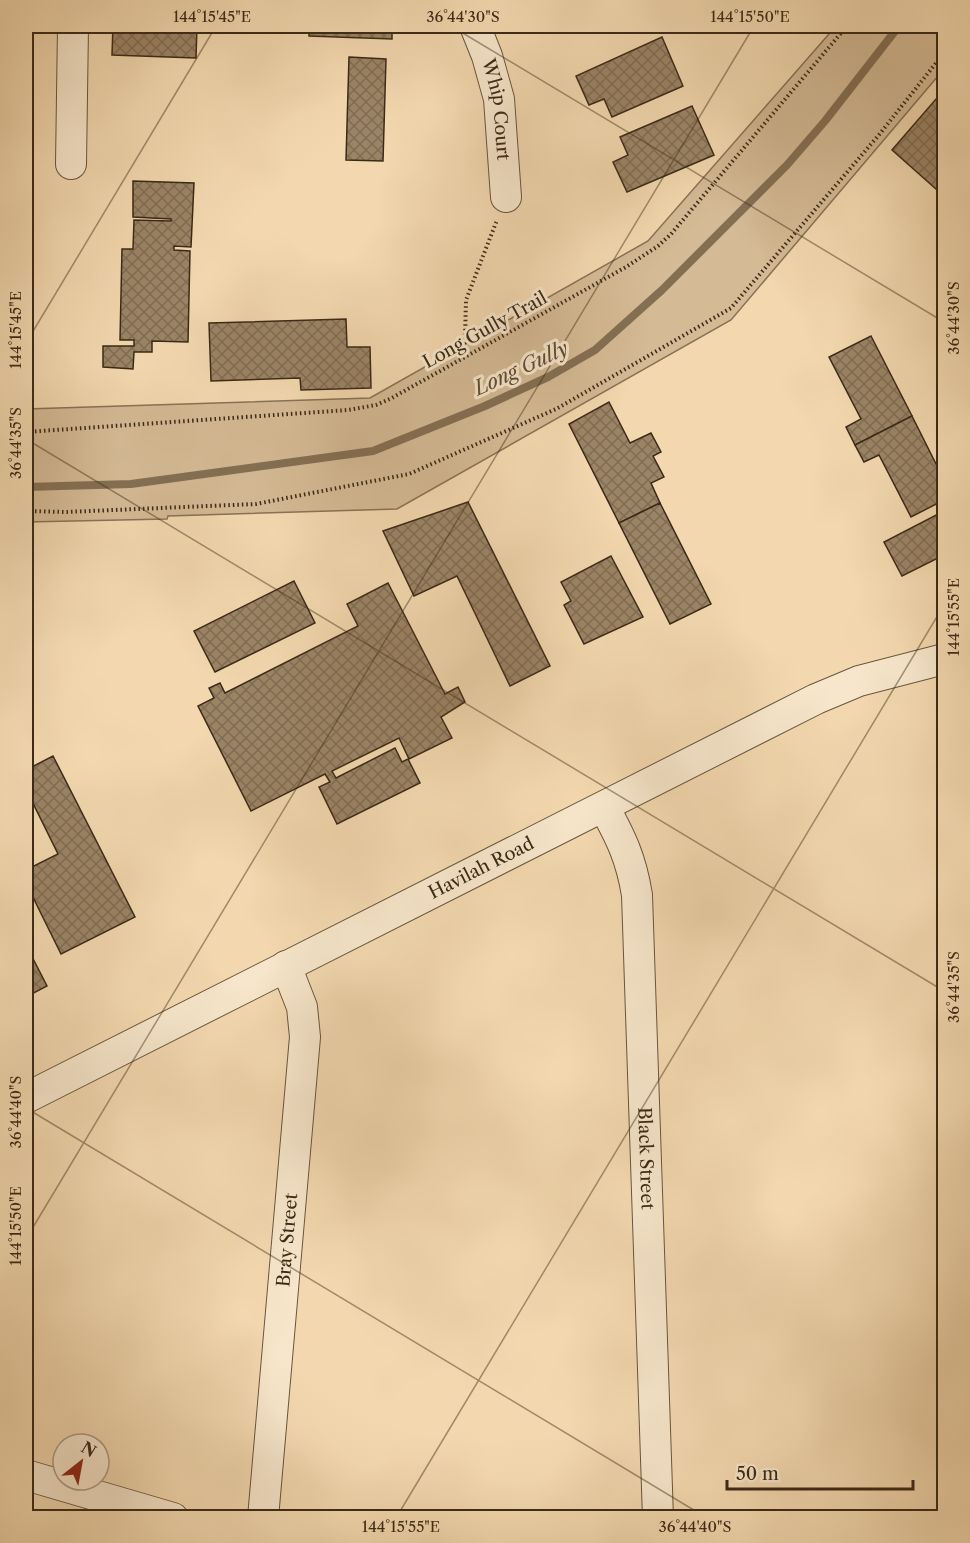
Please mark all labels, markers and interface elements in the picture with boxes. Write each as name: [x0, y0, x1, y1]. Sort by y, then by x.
text: 144°15'45"E: [173, 7, 251, 26]
text: 36°44'30"S: [426, 7, 500, 26]
text: 144°15'50"E: [710, 7, 790, 26]
street label: Whip Court: [477, 55, 514, 162]
text: 36°44'30"S: [944, 281, 963, 355]
street label: Long Gully Trail: [419, 287, 551, 373]
text: 144°15'45"E: [6, 291, 25, 369]
water label: Long Gully: [470, 336, 572, 400]
text: 36°44'35"S: [6, 407, 25, 479]
text: 144°15'55"E: [944, 578, 963, 656]
street label: Havilah Road: [425, 832, 538, 904]
text: 36°44'35"S: [944, 951, 963, 1023]
text: 36°44'40"S: [6, 1075, 25, 1149]
street label: Black Street: [633, 1107, 659, 1211]
text: 144°15'50"E: [6, 1186, 25, 1266]
street label: Bray Street: [272, 1191, 302, 1288]
north arrow: [51, 1432, 111, 1492]
text: N: [78, 1437, 100, 1461]
scale bar: [727, 1453, 913, 1491]
text: 50 m: [736, 1463, 779, 1485]
text: 144°15'55"E: [362, 1517, 440, 1536]
text: 36°44'40"S: [658, 1517, 732, 1536]

